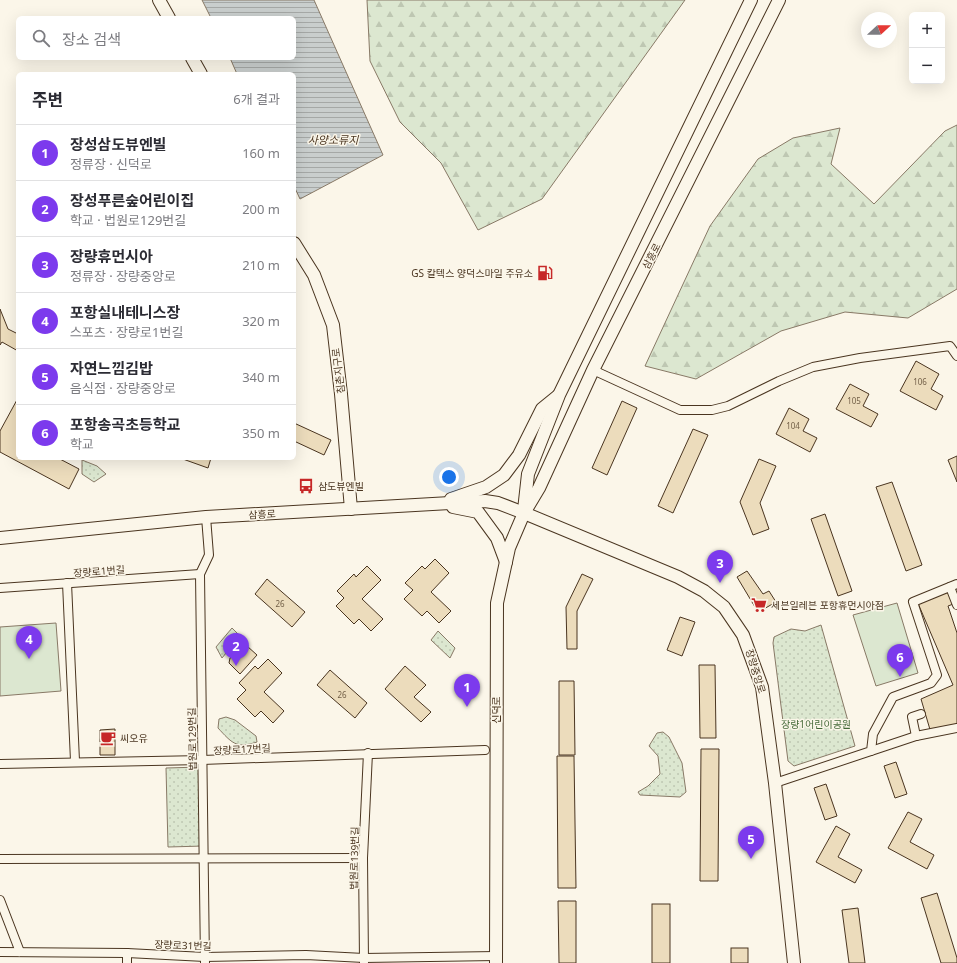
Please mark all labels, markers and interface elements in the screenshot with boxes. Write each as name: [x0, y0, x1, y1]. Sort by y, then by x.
north arrow: [861, 12, 897, 48]
map controls: [909, 12, 945, 84]
button: +: [909, 12, 945, 48]
search box: [16, 16, 296, 60]
icon: search: [30, 27, 52, 49]
text: 장소 검색: [62, 29, 121, 49]
button: −: [909, 48, 945, 84]
text: 주변: [32, 88, 63, 111]
text: 6개 결과: [233, 90, 280, 108]
water label: 사양소류지: [308, 132, 359, 147]
text: 장성삼도뷰엔빌: [70, 134, 167, 154]
text: 1: [41, 144, 49, 162]
text: 160 m: [242, 144, 280, 162]
text: 정류장 · 신덕로: [70, 155, 152, 173]
text: 장성푸른숲어린이집: [70, 190, 194, 210]
text: 2: [41, 200, 49, 218]
text: 200 m: [242, 200, 280, 218]
text: 학교 · 법원로129번길: [70, 211, 186, 229]
street label: 삼흥로: [638, 241, 664, 271]
text: 장량휴먼시아: [70, 246, 153, 266]
text: 3: [41, 256, 49, 274]
text: 210 m: [242, 256, 280, 274]
fuel station icon: GS 칼텍스 양덕스마일 주유소: [536, 264, 554, 282]
place label: GS 칼텍스 양덕스마일 주유소: [411, 266, 533, 280]
text: 정류장 · 장량중앙로: [70, 267, 176, 285]
text: 포항실내테니스장: [70, 302, 180, 322]
text: 4: [41, 312, 49, 330]
text: 320 m: [242, 312, 280, 330]
text: 스포츠 · 장량로1번길: [70, 323, 183, 341]
street label: 침촌지구로: [328, 347, 348, 395]
text: 자연느낌김밥: [70, 358, 153, 378]
text: 5: [41, 368, 49, 386]
text: 340 m: [242, 368, 280, 386]
house number: 106: [913, 376, 927, 387]
text: 음식점 · 장량중앙로: [70, 379, 176, 397]
house number: 105: [847, 395, 861, 406]
text: 포항송곡초등학교: [70, 414, 180, 434]
house number: 104: [786, 420, 800, 431]
text: 6: [41, 424, 49, 442]
text: 350 m: [242, 424, 280, 442]
text: 학교: [70, 435, 94, 453]
your location: [439, 467, 459, 487]
bus stop icon: 삼도뷰엔빌: [297, 477, 315, 495]
place label: 삼도뷰엔빌: [318, 479, 364, 493]
street label: 삼흥로: [248, 506, 276, 522]
pin: 3: [707, 550, 733, 583]
street label: 장량로1번길: [73, 562, 125, 580]
supermarket icon: 세븐일레븐 포항휴먼시아점: [750, 596, 768, 614]
house number: 26: [275, 598, 285, 609]
place label: 세븐일레븐 포항휴먼시아점: [771, 598, 884, 612]
pin: 4: [16, 626, 42, 659]
pin: 2: [223, 633, 249, 666]
pin: 6: [887, 644, 913, 677]
street label: 장량중앙로: [743, 647, 769, 695]
pin: 1: [454, 674, 480, 707]
house number: 26: [337, 689, 347, 700]
street label: 신덕로: [489, 696, 503, 724]
street label: 법원로129번길: [184, 707, 200, 771]
park label: 장량1어린이공원: [781, 717, 851, 731]
cafe icon: 씨오유: [99, 729, 117, 747]
place label: 씨오유: [120, 731, 148, 745]
street label: 장량로17번길: [213, 741, 271, 757]
street label: 법원로139번길: [346, 826, 362, 890]
pin: 5: [738, 826, 764, 859]
street label: 장량로31번길: [154, 937, 212, 953]

